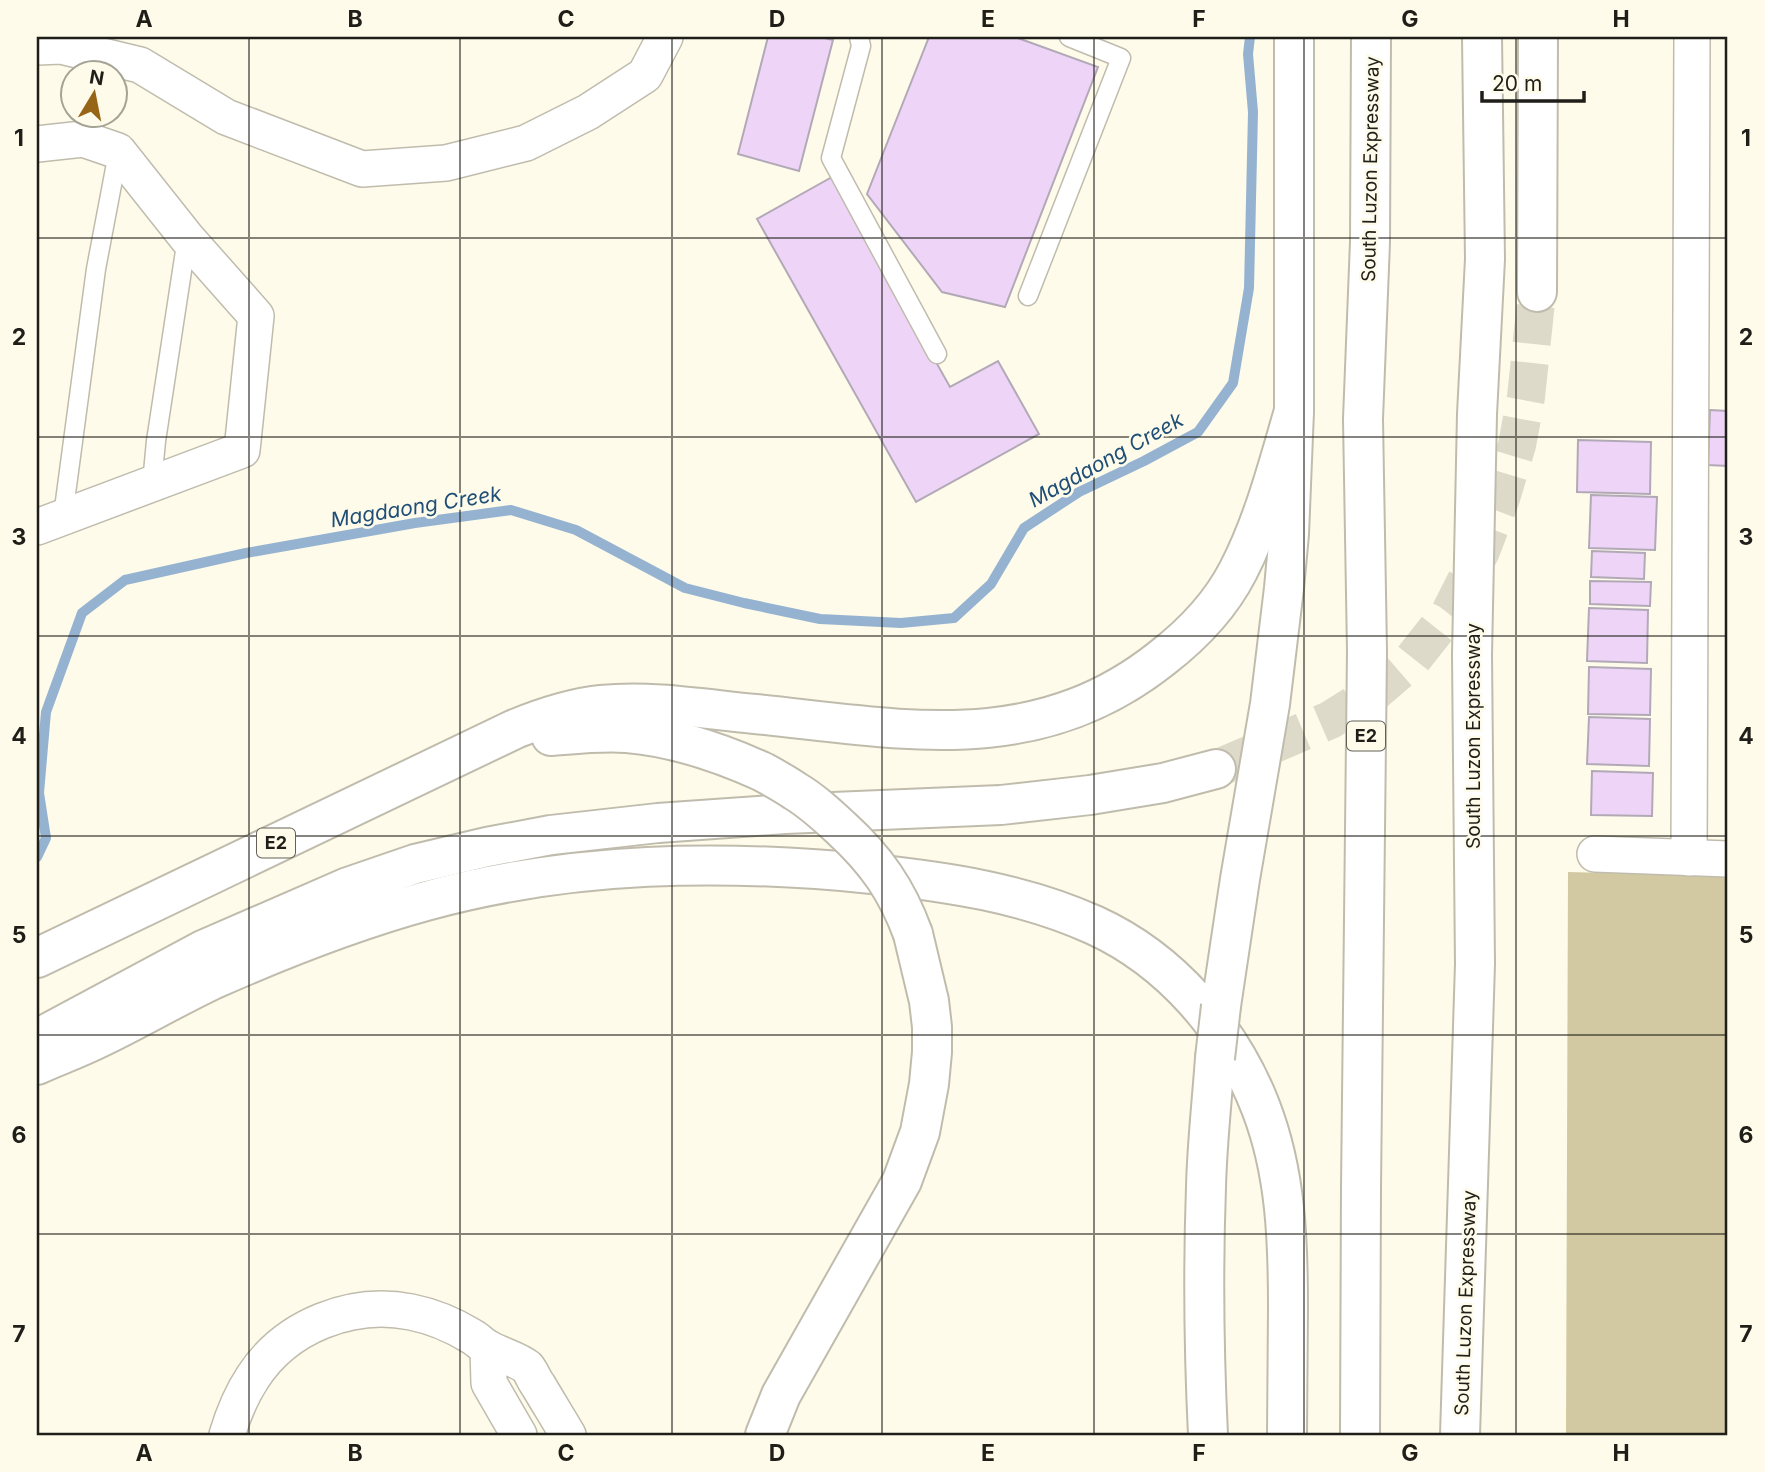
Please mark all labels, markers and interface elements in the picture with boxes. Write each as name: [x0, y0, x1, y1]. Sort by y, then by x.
text: A: [135, 5, 153, 33]
text: B: [347, 5, 363, 33]
text: C: [557, 5, 575, 33]
text: D: [769, 5, 785, 33]
text: E: [981, 5, 995, 33]
text: F: [1192, 5, 1206, 33]
text: G: [1401, 5, 1419, 33]
text: H: [1612, 5, 1630, 33]
street label: South Luzon Expressway: [1357, 56, 1384, 282]
north arrow: [60, 60, 130, 130]
scale bar: [1482, 60, 1583, 104]
text: N: [88, 65, 106, 90]
text: 20 m: [1492, 71, 1542, 96]
text: 1: [14, 124, 24, 152]
text: 1: [1741, 124, 1751, 152]
text: 2: [12, 323, 26, 351]
text: 2: [1739, 323, 1753, 351]
water label: Magdaong Creek: [1024, 406, 1188, 512]
water label: Magdaong Creek: [329, 481, 504, 532]
text: 3: [12, 523, 26, 551]
text: 3: [1739, 523, 1753, 551]
street label: South Luzon Expressway: [1462, 623, 1485, 849]
text: 4: [11, 722, 27, 750]
road number: E2: [1347, 722, 1385, 750]
text: 4: [1738, 722, 1754, 750]
road number: E2: [257, 828, 295, 858]
text: 5: [12, 921, 26, 949]
text: 5: [1739, 921, 1753, 949]
text: 6: [12, 1121, 26, 1149]
text: 6: [1739, 1121, 1753, 1149]
street label: South Luzon Expressway: [1450, 1189, 1481, 1416]
text: 7: [12, 1320, 26, 1348]
text: 7: [1739, 1320, 1753, 1348]
text: A: [135, 1439, 153, 1467]
text: B: [347, 1439, 363, 1467]
text: C: [557, 1439, 575, 1467]
text: D: [769, 1439, 785, 1467]
text: E: [981, 1439, 995, 1467]
text: F: [1192, 1439, 1206, 1467]
text: G: [1401, 1439, 1419, 1467]
text: H: [1612, 1439, 1630, 1467]

